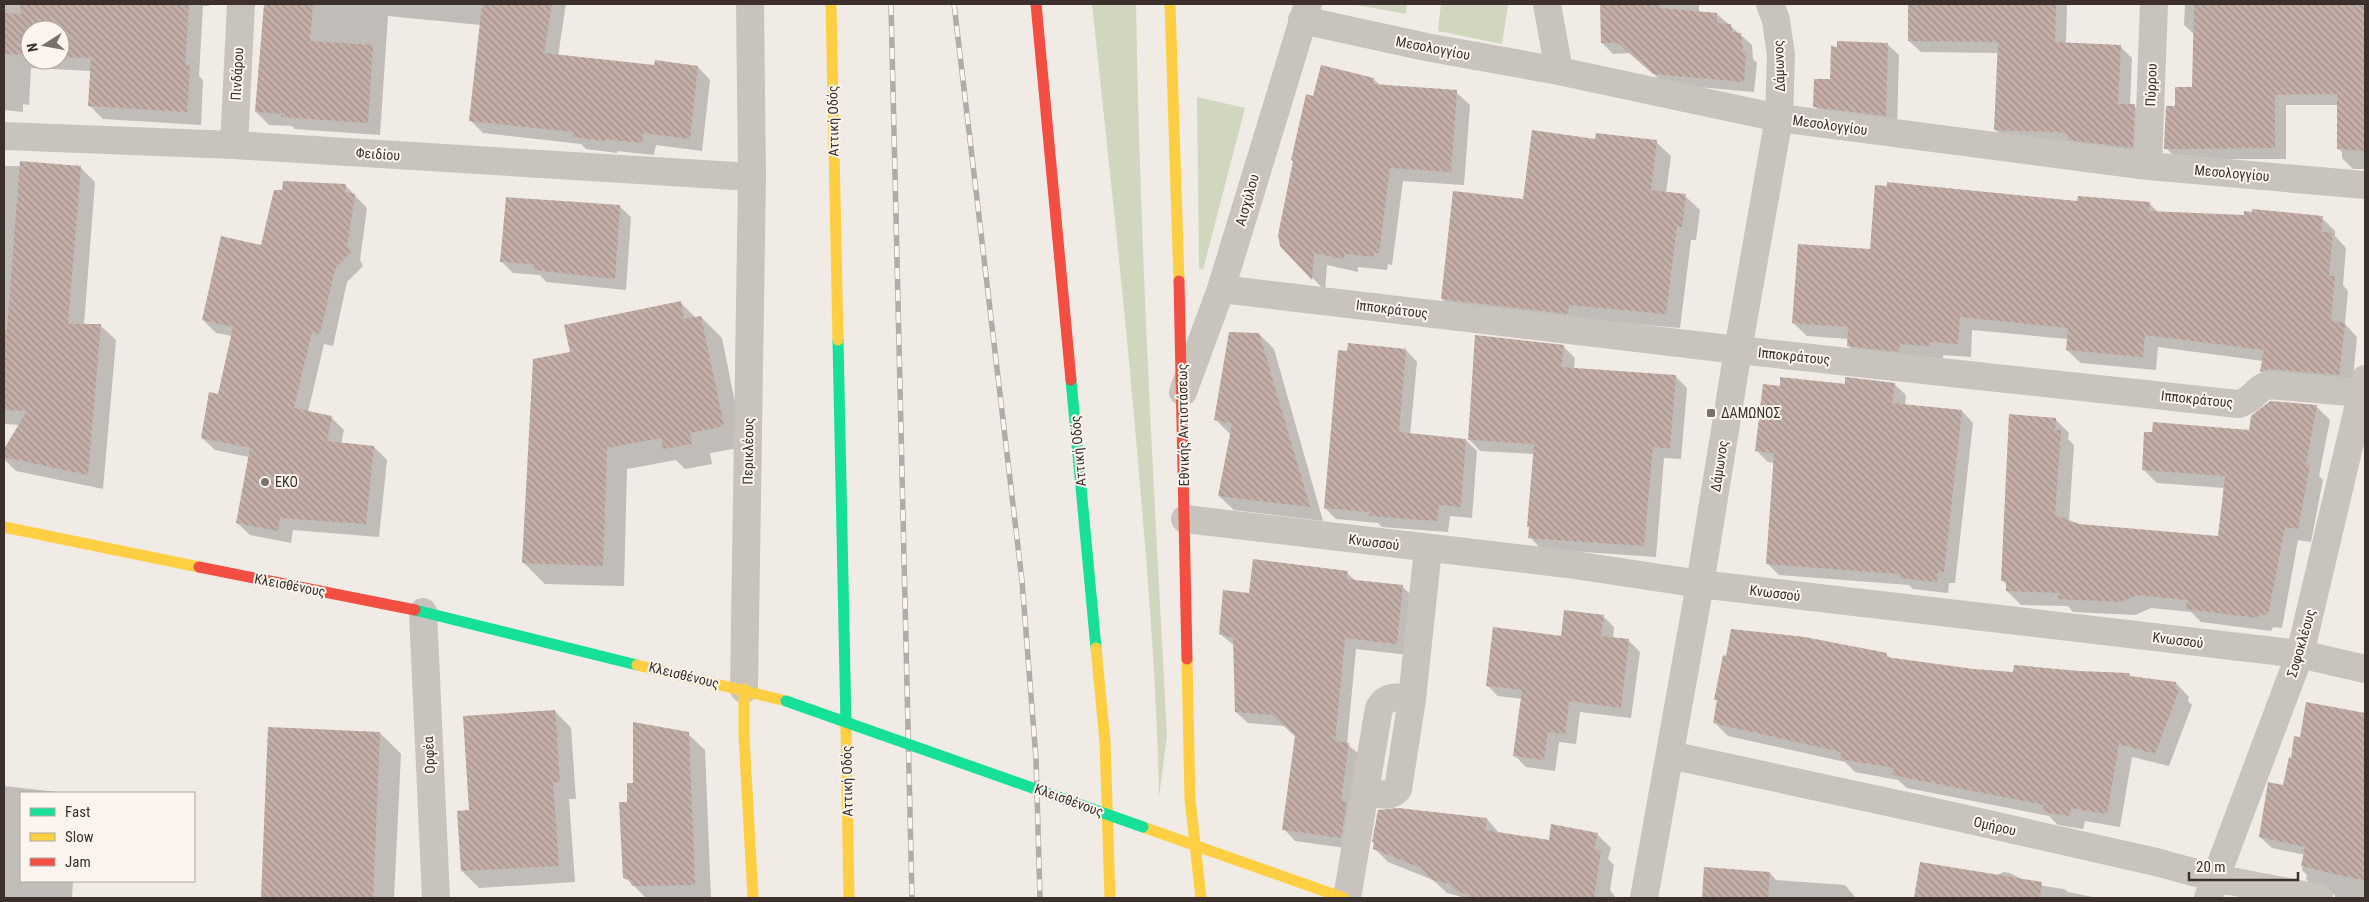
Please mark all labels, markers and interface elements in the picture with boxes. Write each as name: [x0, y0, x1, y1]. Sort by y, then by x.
north arrow: [20, 20, 70, 70]
street label: Μεσολογγίου: [1395, 33, 1472, 63]
street label: Δάμωνος: [1770, 40, 1788, 92]
text: N: [24, 42, 41, 53]
street label: Πινδάρου: [228, 47, 246, 101]
street label: Πύρρου: [2142, 63, 2160, 107]
street label: Αττική Οδός: [824, 85, 842, 157]
street label: Μεσολογγίου: [1792, 112, 1869, 138]
street label: Φειδίου: [355, 144, 401, 164]
street label: Μεσολογγίου: [2194, 162, 2270, 184]
street label: Αισχύλου: [1232, 172, 1262, 228]
street label: Ιπποκράτους: [1355, 297, 1429, 321]
street label: Ιπποκράτους: [1757, 344, 1831, 368]
street label: Εθνικής Αντιστάσεως: [1174, 364, 1192, 486]
street label: Ιπποκράτους: [2160, 387, 2234, 411]
place label: ΔΑΜΩΝΟΣ: [1721, 405, 1780, 421]
marker: ΔΑΜΩΝΟΣ: [1705, 407, 1717, 419]
street label: Αττική Οδός: [1067, 415, 1089, 487]
street label: Περικλέους: [739, 417, 757, 485]
street label: Δάμωνος: [1707, 439, 1731, 493]
place label: ΕΚΟ: [275, 474, 298, 490]
marker: ΕΚΟ: [259, 476, 271, 488]
street label: Κνωσσού: [1348, 531, 1401, 553]
street label: Κλεισθένους: [253, 570, 327, 600]
street label: Κνωσσού: [1749, 582, 1802, 604]
street label: Σοφοκλέους: [2284, 607, 2319, 679]
street label: Κνωσσού: [2152, 629, 2205, 651]
street label: Κλεισθένους: [647, 659, 721, 691]
street label: Ορφέα: [420, 736, 439, 774]
street label: Αττική Οδός: [838, 745, 856, 817]
street label: Κλεισθένους: [1032, 780, 1106, 820]
legend: [20, 792, 195, 882]
text: Fast: [65, 803, 90, 821]
street label: Ομήρου: [1972, 813, 2018, 839]
text: Slow: [65, 828, 94, 846]
scale bar: [2189, 850, 2298, 882]
text: Jam: [65, 853, 91, 871]
text: 20 m: [2196, 858, 2226, 876]

